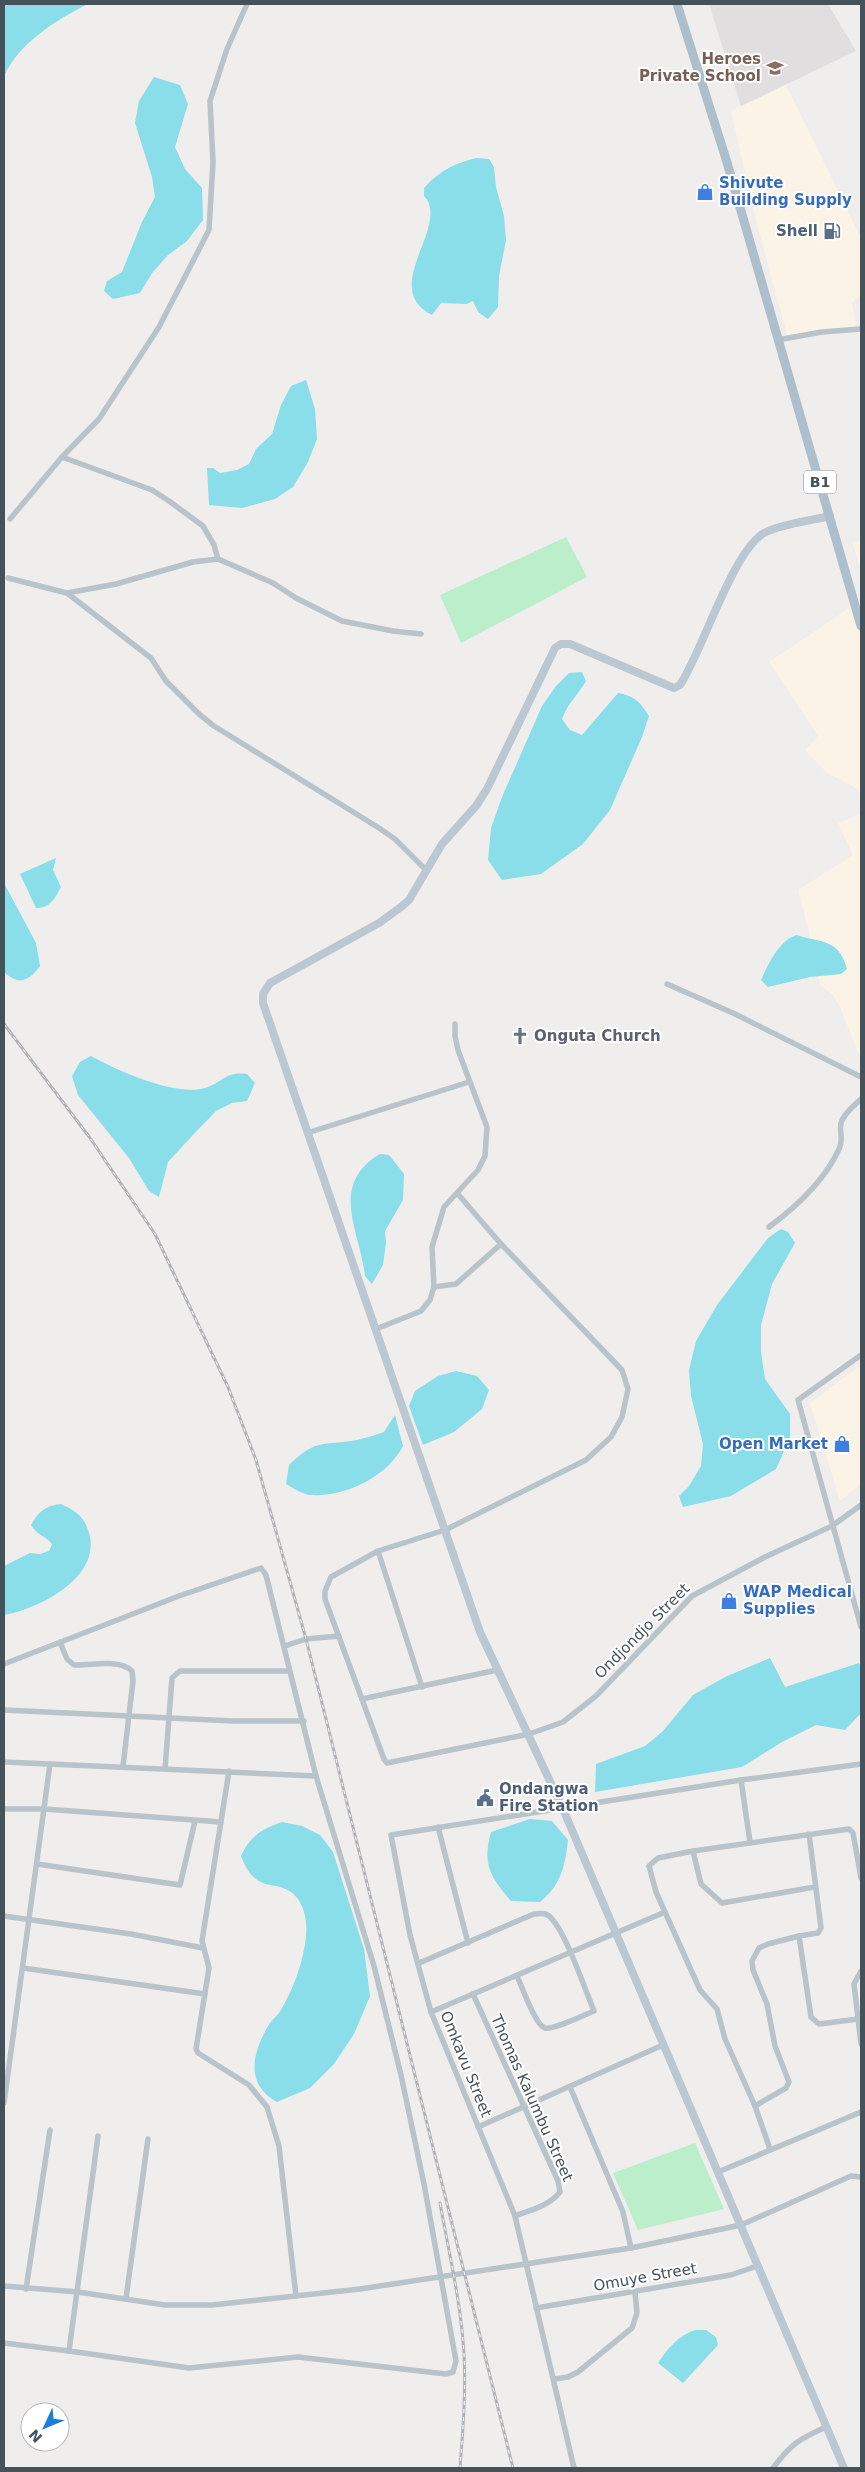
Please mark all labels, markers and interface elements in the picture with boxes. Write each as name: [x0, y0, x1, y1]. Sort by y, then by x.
place label: Heroes Private School: [639, 50, 761, 85]
school or university icon: Heroes Private School: [765, 58, 785, 78]
place label: Shivute Building Supply: [719, 174, 852, 209]
shop icon: Shivute Building Supply: [695, 182, 715, 202]
fuel station icon: Shell: [822, 221, 842, 241]
place label: Shell: [776, 222, 818, 240]
road number: B1: [804, 471, 836, 494]
church icon: Onguta Church: [510, 1026, 530, 1046]
place label: Onguta Church: [534, 1027, 661, 1045]
shop icon: Open Market: [832, 1434, 852, 1454]
place label: Open Market: [719, 1435, 828, 1453]
street label: Ondjondjo Street: [591, 1580, 693, 1682]
place label: WAP Medical Supplies: [743, 1583, 852, 1618]
shop icon: WAP Medical Supplies: [719, 1591, 739, 1611]
place label: Ondangwa Fire Station: [499, 1780, 599, 1815]
public building icon: Ondangwa Fire Station: [475, 1788, 495, 1808]
street label: Omkavu Street: [437, 2008, 496, 2120]
street label: Thomas Kalumbu Street: [487, 2011, 577, 2184]
street label: Omuye Street: [592, 2259, 698, 2295]
north arrow: [20, 2402, 70, 2452]
text: N: [26, 2426, 45, 2446]

